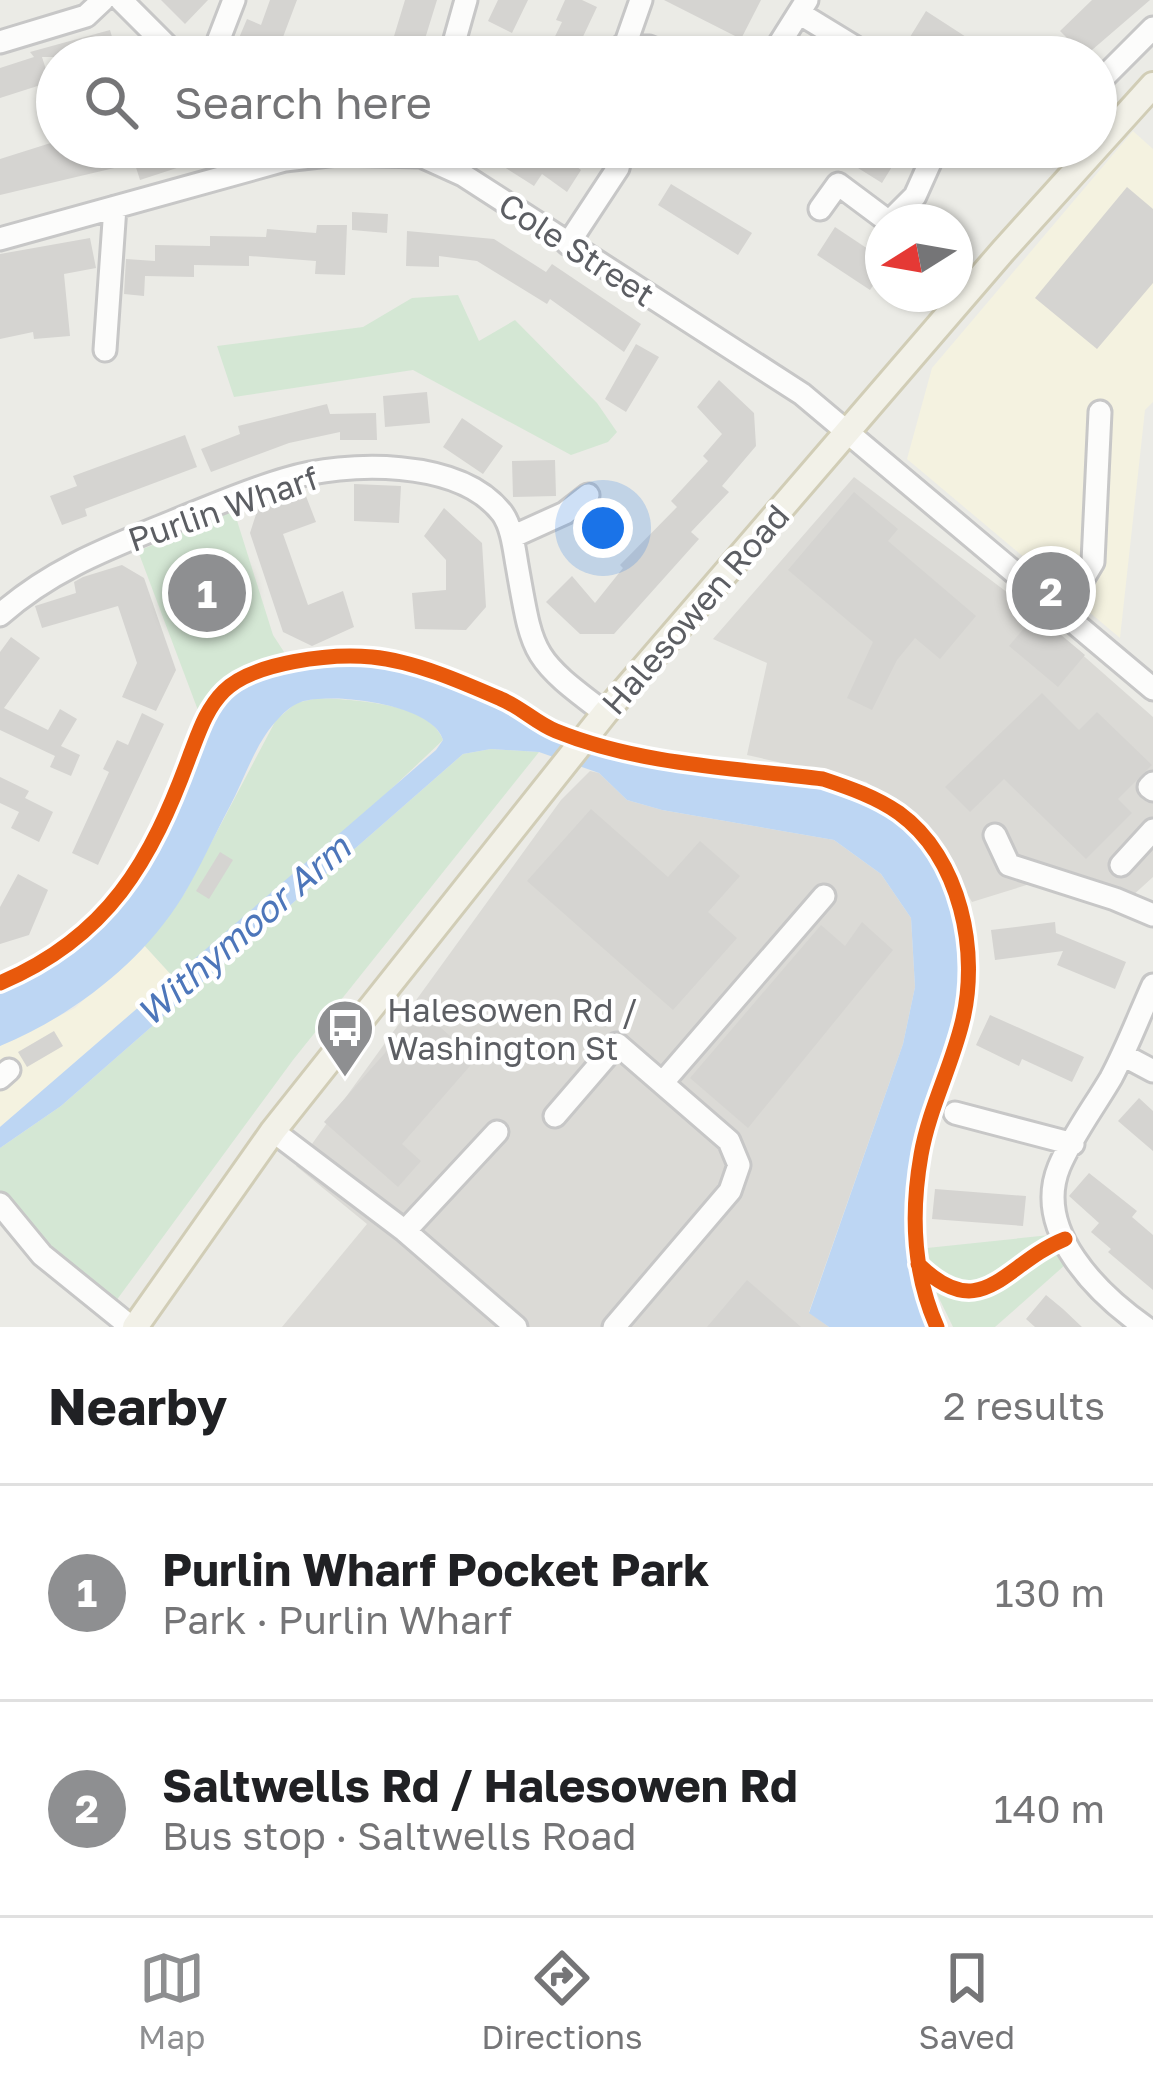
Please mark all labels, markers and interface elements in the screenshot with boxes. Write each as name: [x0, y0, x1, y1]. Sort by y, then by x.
search box: [36, 36, 1117, 168]
icon: search: [78, 69, 144, 135]
text: Search here: [174, 75, 432, 129]
street label: Cole Street: [492, 184, 662, 314]
north arrow: [865, 204, 973, 312]
street label: Purlin Wharf: [123, 457, 323, 559]
street label: Halesowen Road: [593, 496, 797, 722]
your location: [573, 498, 633, 558]
pin: 2: [1012, 546, 1090, 636]
pin: 1: [168, 548, 246, 638]
water label: Withymoor Arm: [128, 824, 360, 1034]
place label: Halesowen Rd / Washington St: [387, 990, 638, 1067]
bus stop icon: Halesowen Rd / Washington St: [314, 997, 376, 1079]
text: Nearby: [48, 1375, 227, 1436]
text: 2 results: [943, 1382, 1105, 1429]
text: Purlin Wharf Pocket Park: [162, 1542, 709, 1596]
text: 1: [77, 1569, 97, 1616]
text: 130 m: [995, 1569, 1105, 1616]
text: Park · Purlin Wharf: [162, 1596, 512, 1643]
text: Saltwells Rd / Halesowen Rd: [162, 1758, 798, 1812]
text: 2: [75, 1785, 99, 1832]
text: 140 m: [994, 1785, 1105, 1832]
text: Bus stop · Saltwells Road: [162, 1812, 636, 1859]
tab: Map: [138, 1945, 205, 2056]
tab: Directions: [481, 1945, 643, 2056]
tab: Saved: [919, 1945, 1015, 2056]

